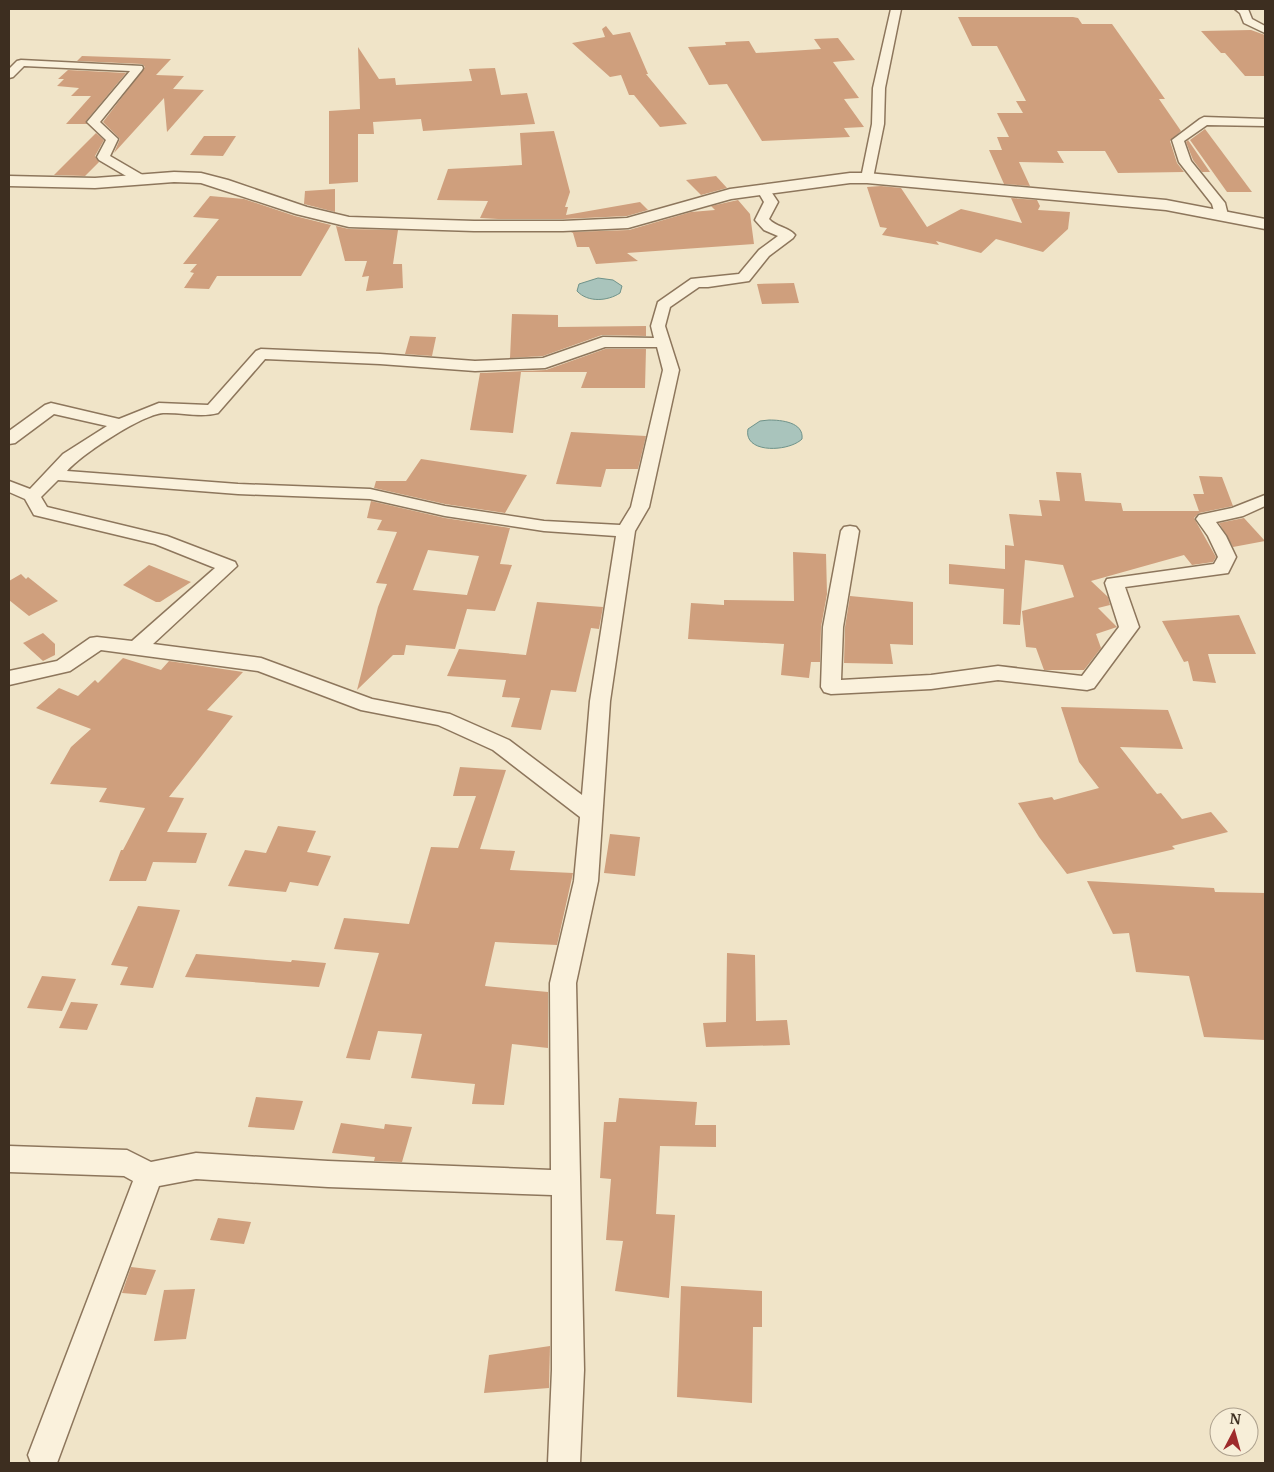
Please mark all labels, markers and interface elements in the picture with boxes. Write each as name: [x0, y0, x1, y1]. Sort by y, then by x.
north arrow: [1209, 1407, 1259, 1457]
text: N: [1229, 1410, 1242, 1429]

